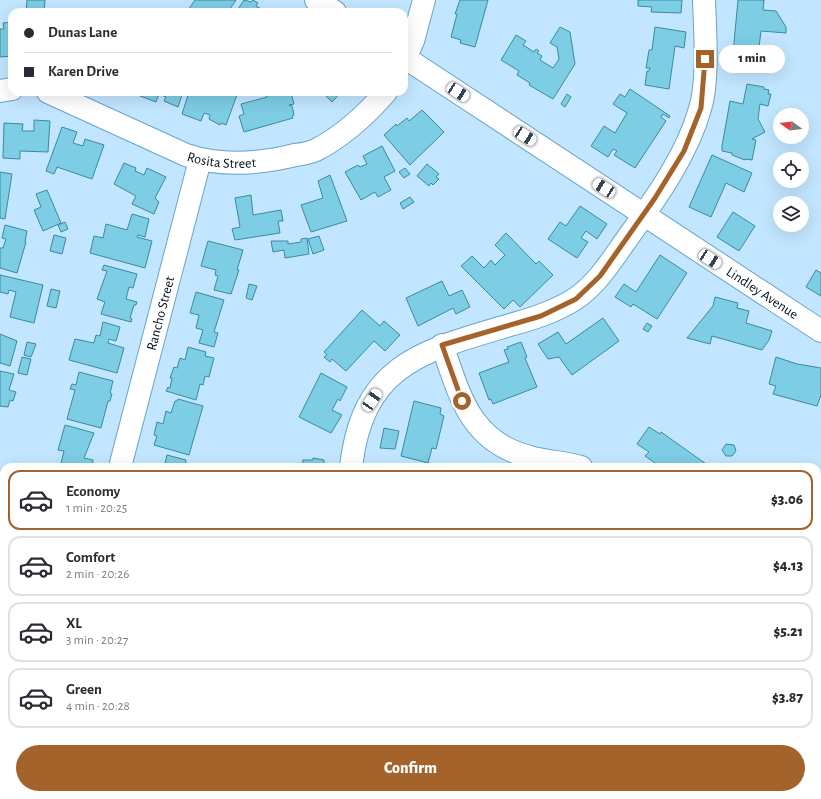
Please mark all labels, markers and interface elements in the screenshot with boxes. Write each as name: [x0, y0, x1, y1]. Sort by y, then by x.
text: Dunas Lane: [48, 25, 117, 40]
callout: 1 min: [719, 45, 785, 73]
route end: [696, 50, 714, 68]
text: 1 min: [738, 52, 766, 65]
text: Karen Drive: [48, 64, 119, 79]
car: [445, 80, 471, 104]
north arrow: [773, 108, 809, 144]
map controls: [773, 108, 809, 232]
car: [512, 124, 538, 148]
street label: Rosita Street: [185, 150, 257, 171]
button: locate: [773, 152, 809, 188]
car: [591, 176, 617, 200]
button: layers: [773, 196, 809, 232]
car: [697, 247, 723, 271]
street label: Lindley Avenue: [724, 265, 800, 322]
street label: Rancho Street: [145, 274, 178, 352]
car: [360, 387, 384, 413]
route start: [453, 392, 471, 410]
icon: car: [18, 482, 54, 518]
text: Economy: [66, 484, 120, 499]
text: $3.06: [771, 492, 803, 507]
text: 1 min · 20:25: [66, 502, 127, 515]
icon: car: [18, 548, 54, 584]
text: Comfort: [66, 550, 115, 565]
text: $4.13: [773, 558, 803, 573]
text: 2 min · 20:26: [66, 568, 129, 581]
icon: car: [18, 614, 54, 650]
text: XL: [66, 616, 82, 631]
text: $5.21: [773, 624, 803, 639]
text: 3 min · 20:27: [66, 634, 128, 647]
icon: car: [18, 680, 54, 716]
text: Green: [66, 682, 102, 697]
text: $3.87: [772, 690, 803, 705]
text: 4 min · 20:28: [66, 700, 130, 713]
button: Confirm: [16, 745, 805, 791]

